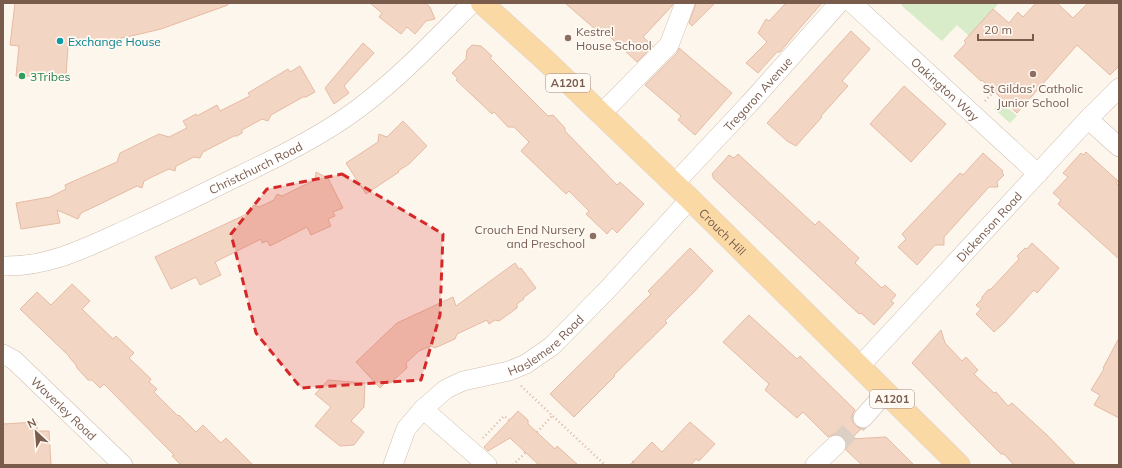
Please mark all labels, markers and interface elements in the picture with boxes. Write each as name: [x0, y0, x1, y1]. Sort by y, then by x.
scale bar: [978, 16, 1033, 42]
text: 20 m: [984, 22, 1012, 37]
place label: Kestrel House School: [576, 24, 652, 53]
marker: Kestrel House School: [563, 33, 573, 43]
place label: Exchange House: [68, 34, 161, 49]
marker: Exchange House: [55, 36, 65, 46]
street label: Tregaron Avenue: [720, 54, 795, 134]
street label: Oakington Way: [908, 54, 983, 124]
place label: 3Tribes: [30, 69, 70, 84]
marker: St Gildas' Catholic Junior School: [1028, 69, 1038, 79]
marker: 3Tribes: [17, 71, 27, 81]
road number: A1201: [546, 74, 590, 92]
place label: St Gildas' Catholic Junior School: [983, 81, 1083, 110]
street label: Christchurch Road: [206, 138, 305, 197]
street label: Dickenson Road: [953, 188, 1025, 264]
street label: Crouch Hill: [696, 205, 750, 258]
place label: Crouch End Nursery and Preschool: [474, 222, 586, 251]
marker: Crouch End Nursery and Preschool: [588, 231, 598, 241]
street label: Haslemere Road: [505, 311, 586, 378]
street label: Waverley Road: [28, 373, 100, 443]
road number: A1201: [870, 390, 914, 408]
north arrow: [16, 412, 56, 452]
text: N: [25, 415, 38, 431]

